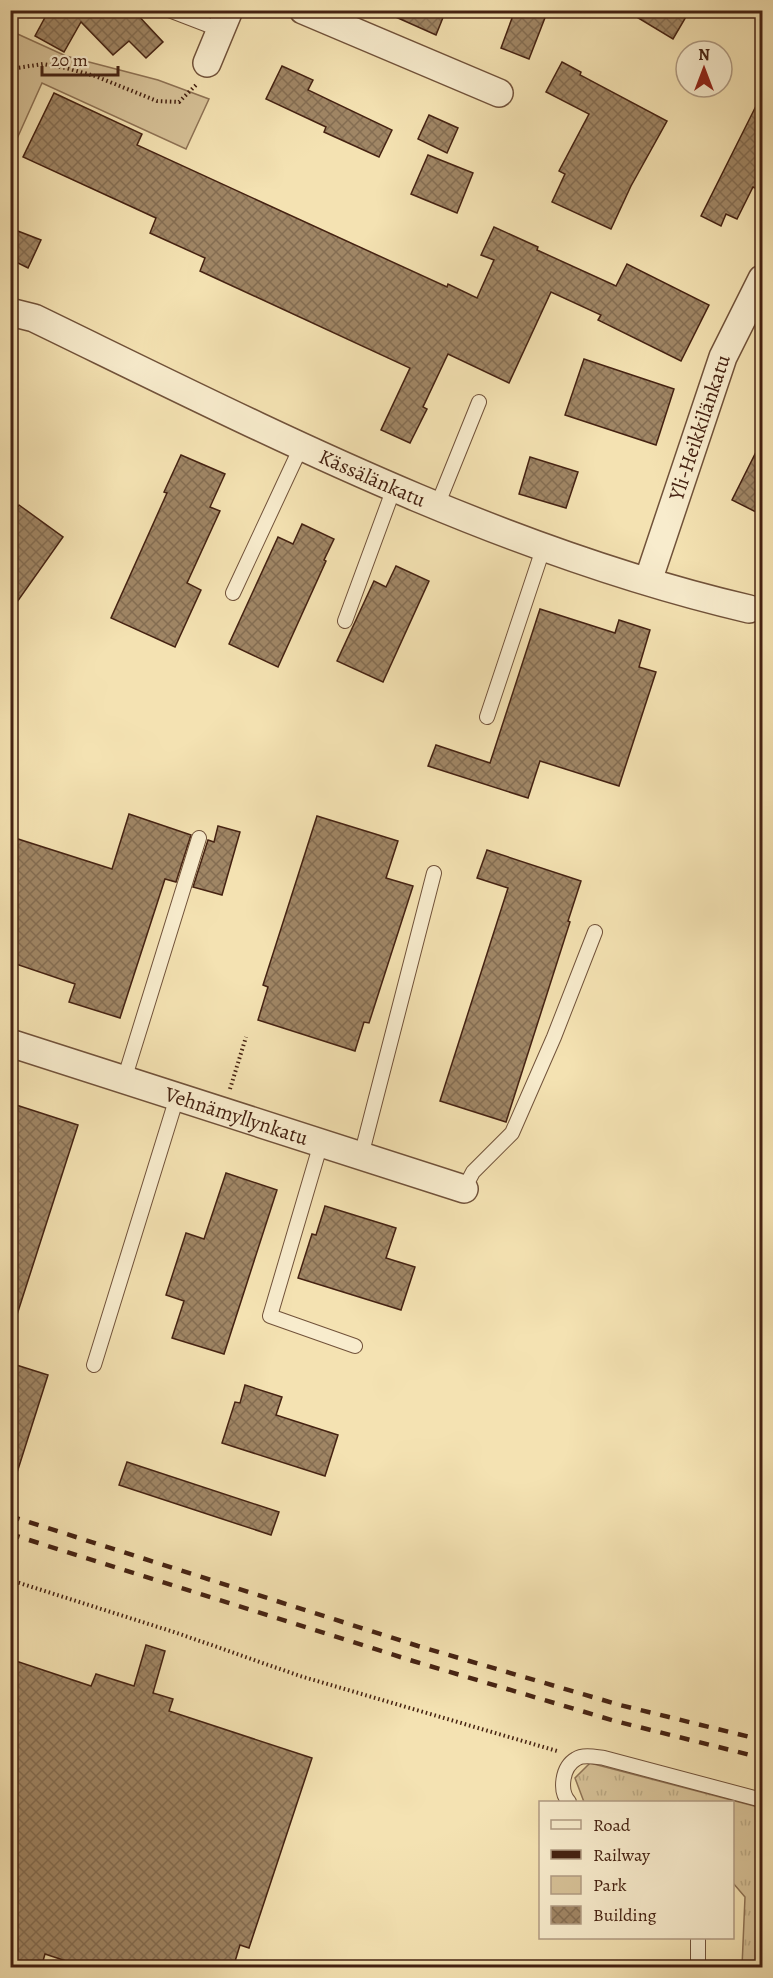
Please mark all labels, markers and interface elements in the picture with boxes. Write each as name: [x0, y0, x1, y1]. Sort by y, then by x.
scale bar: [42, 39, 118, 77]
north arrow: [674, 39, 734, 99]
text: N: [698, 44, 710, 66]
text: 20 m: [51, 48, 88, 72]
street label: Yli-Heikkilänkatu: [662, 350, 737, 505]
street label: Kässälänkatu: [314, 442, 431, 514]
street label: Vehnämyllynkatu: [160, 1079, 312, 1152]
legend: [539, 1801, 734, 1939]
text: Road: [593, 1813, 631, 1837]
text: Railway: [593, 1843, 651, 1867]
text: Park: [593, 1873, 627, 1897]
text: Building: [593, 1903, 657, 1927]

